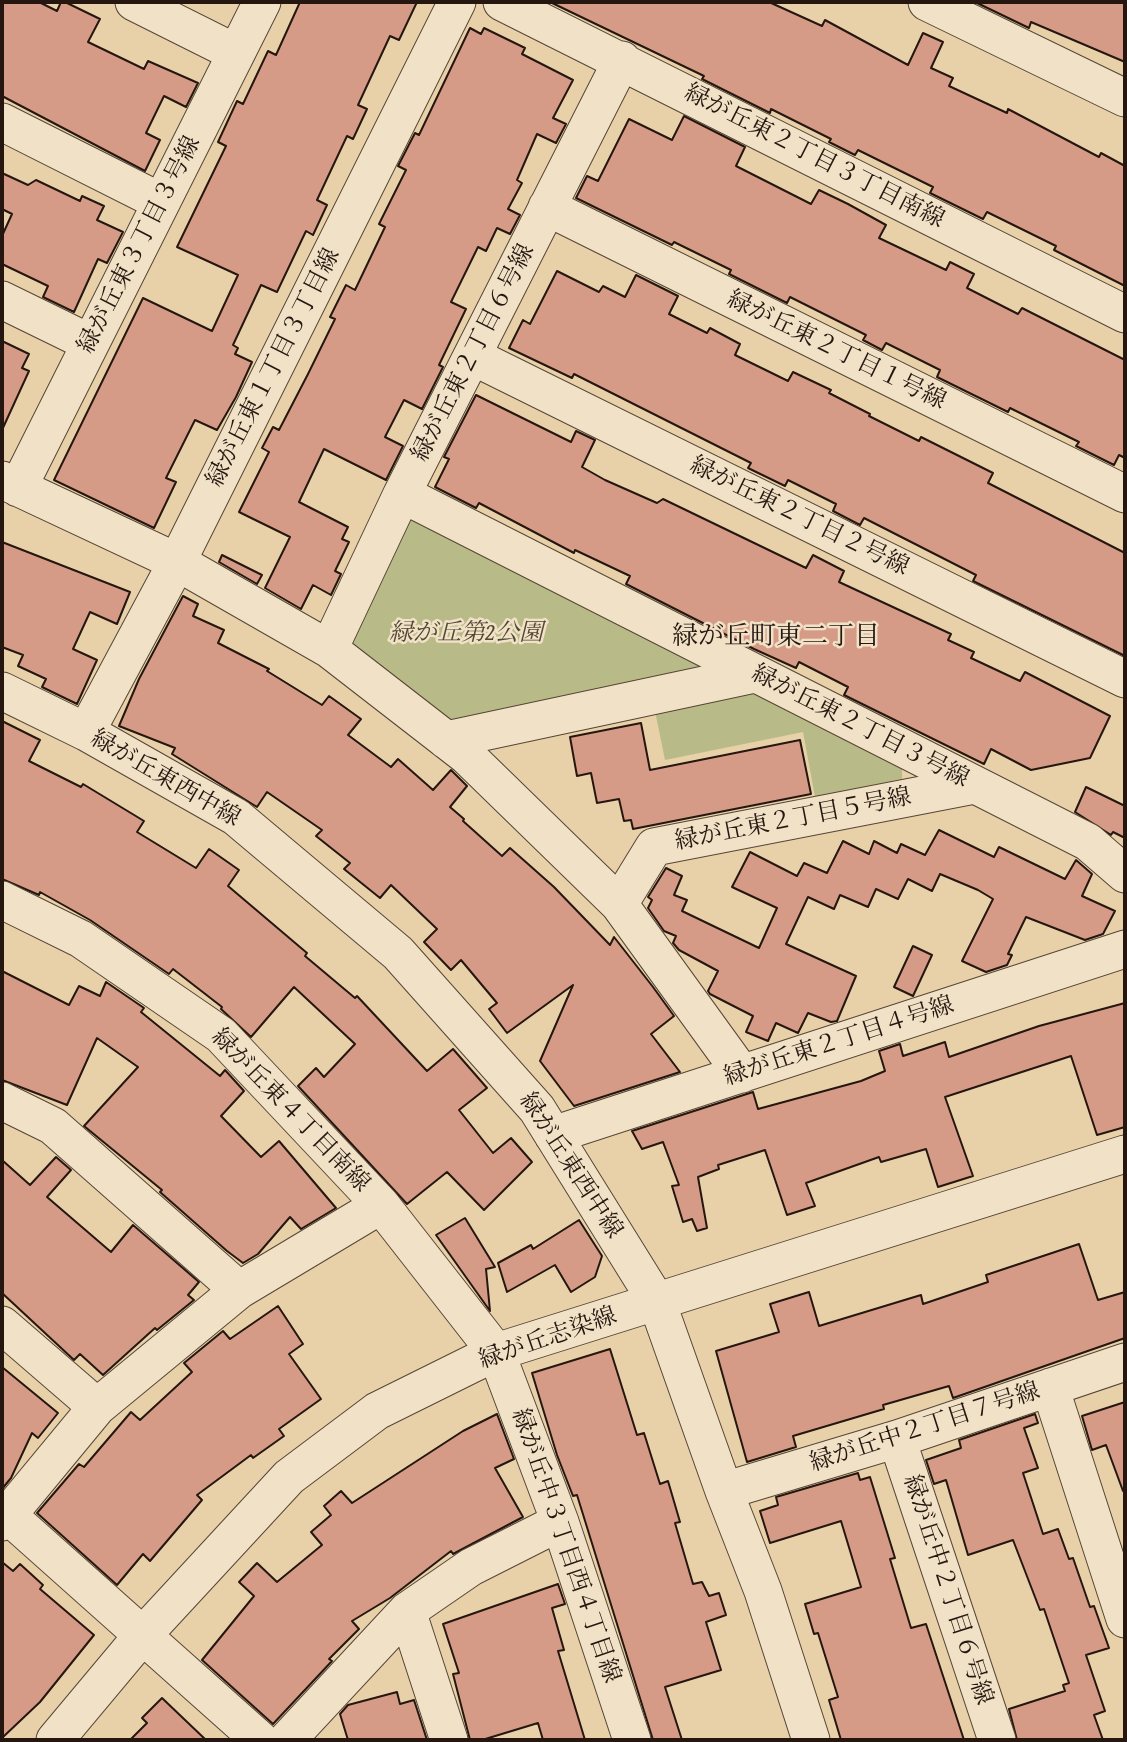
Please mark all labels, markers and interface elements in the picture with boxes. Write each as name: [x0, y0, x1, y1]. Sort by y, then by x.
street label: 緑が丘東２丁目３丁目南線: [679, 79, 949, 235]
street label: 緑が丘東３丁目３号線: [73, 132, 207, 358]
street label: 緑が丘東２丁目６号線: [407, 240, 541, 466]
street label: 緑が丘東１丁目３丁目線: [201, 244, 347, 492]
street label: 緑が丘東２丁目１号線: [722, 285, 950, 417]
street label: 緑が丘東２丁目２号線: [685, 451, 913, 583]
park label: 緑が丘第2公園: [389, 620, 543, 648]
district label: 緑が丘町東二丁目: [672, 621, 880, 653]
street label: 緑が丘東２丁目３号線: [747, 660, 973, 794]
street label: 緑が丘東西中線: [85, 725, 245, 833]
street label: 緑が丘東２丁目５号線: [672, 783, 914, 857]
street label: 緑が丘東２丁目４号線: [720, 991, 958, 1093]
street label: 緑が丘東４丁目南線: [205, 1023, 375, 1199]
street label: 緑が丘東西中線: [512, 1088, 628, 1244]
street label: 緑が丘志染線: [475, 1302, 621, 1376]
street label: 緑が丘中２丁目７号線: [806, 1377, 1044, 1479]
street label: 緑が丘中３丁目西４丁目線: [505, 1405, 625, 1687]
street label: 緑が丘中２丁目６号線: [896, 1471, 998, 1709]

